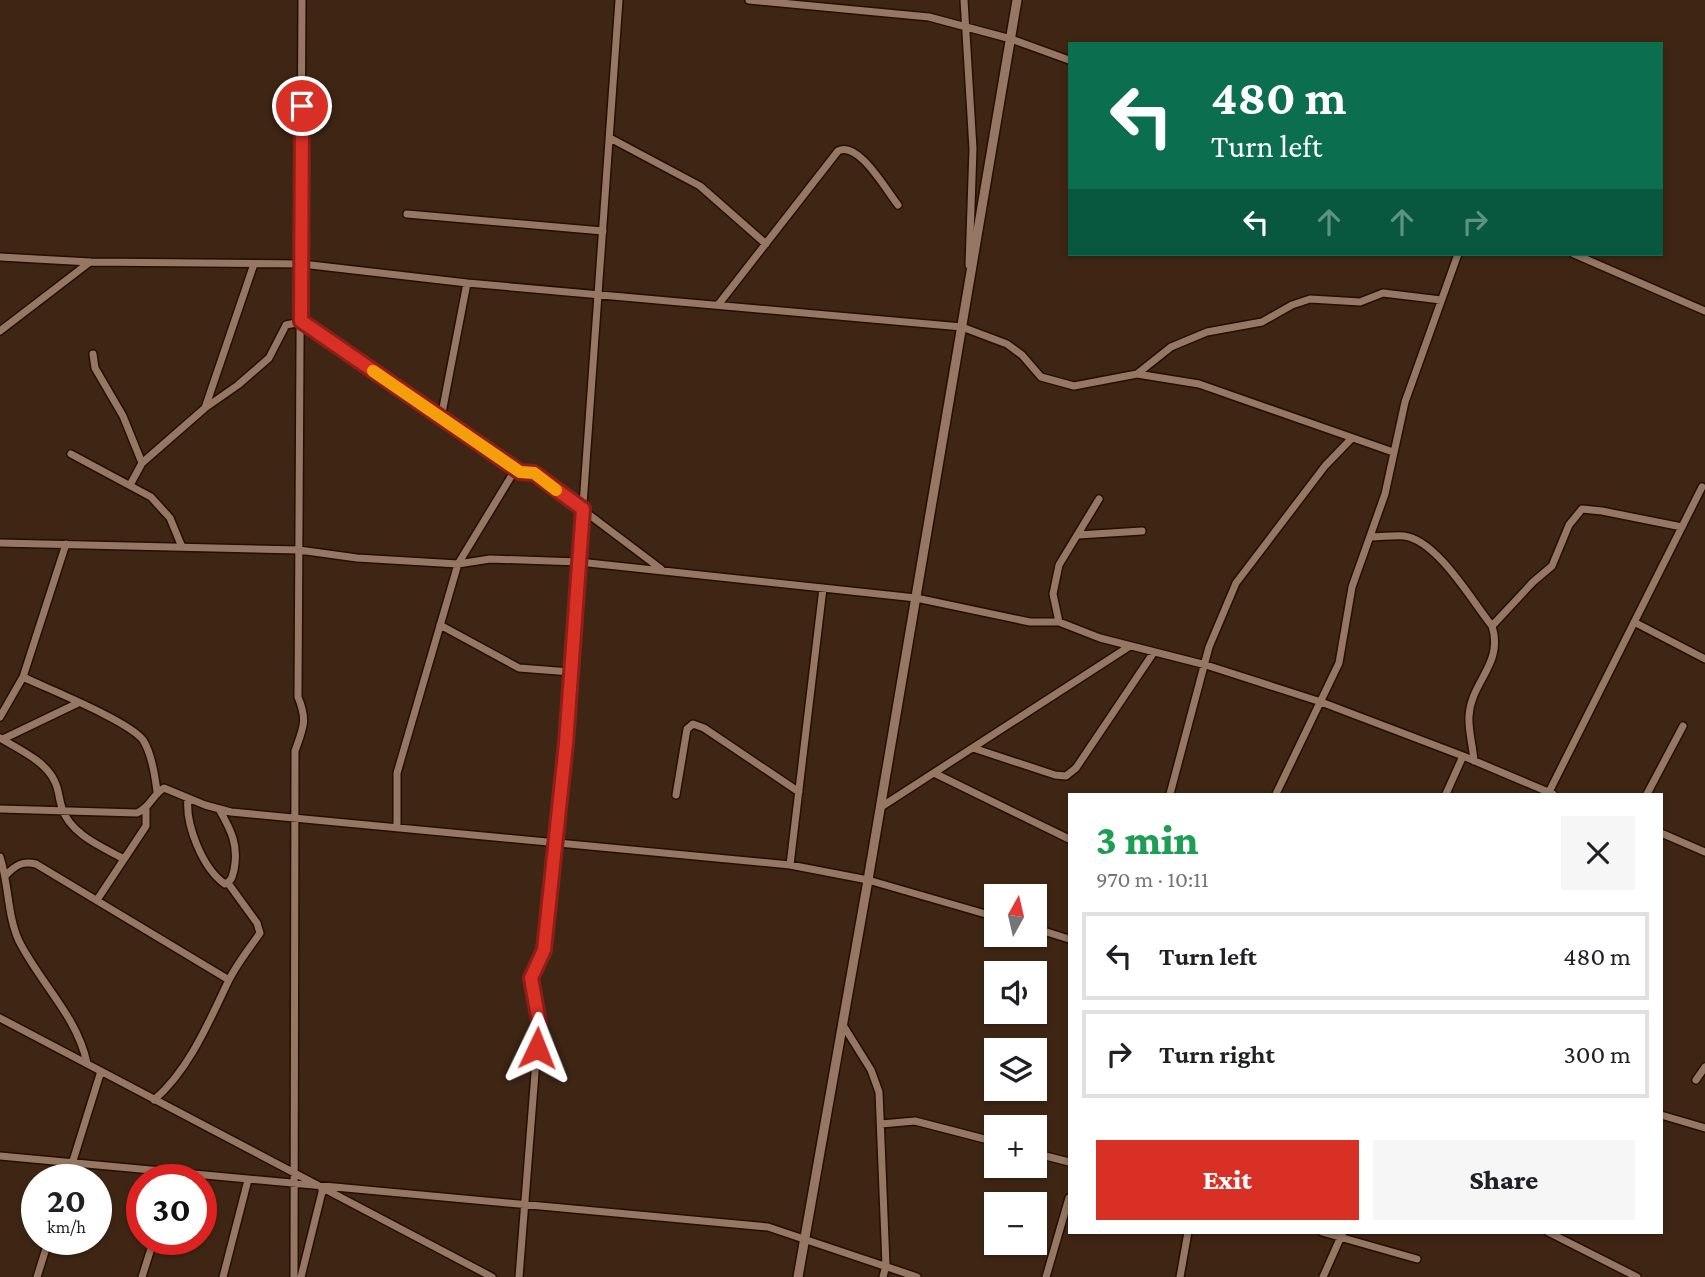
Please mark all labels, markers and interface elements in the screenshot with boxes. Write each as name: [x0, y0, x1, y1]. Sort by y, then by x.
icon: left: [1096, 70, 1187, 161]
text: 480 m: [1211, 70, 1347, 125]
pin: [272, 76, 332, 136]
icon: arrive: [283, 87, 321, 125]
text: Turn left: [1211, 128, 1322, 164]
icon: left: [1237, 203, 1275, 241]
icon: ahead: [1310, 203, 1348, 241]
icon: ahead: [1383, 203, 1421, 241]
icon: right: [1456, 203, 1494, 241]
text: 3 min: [1096, 816, 1199, 863]
button: close: [1561, 816, 1635, 890]
text: 970 m · 10:11: [1096, 866, 1209, 892]
north arrow: [984, 884, 1046, 947]
map controls: [984, 884, 1047, 1255]
icon: left: [1100, 937, 1138, 975]
text: Turn left: [1159, 942, 1257, 971]
text: 480 m: [1563, 942, 1631, 971]
button: sound: [984, 961, 1047, 1024]
position arrow: [500, 1011, 574, 1085]
icon: right: [1100, 1035, 1138, 1073]
button: layers: [984, 1038, 1047, 1101]
text: Turn right: [1159, 1040, 1275, 1069]
text: 300 m: [1563, 1040, 1631, 1069]
button: +: [984, 1115, 1047, 1178]
button: Exit: [1096, 1140, 1359, 1220]
button: Share: [1373, 1140, 1635, 1220]
speed limit sign: 30: [126, 1164, 217, 1255]
text: 20: [47, 1181, 86, 1220]
button: −: [984, 1192, 1047, 1255]
text: km/h: [47, 1217, 86, 1237]

